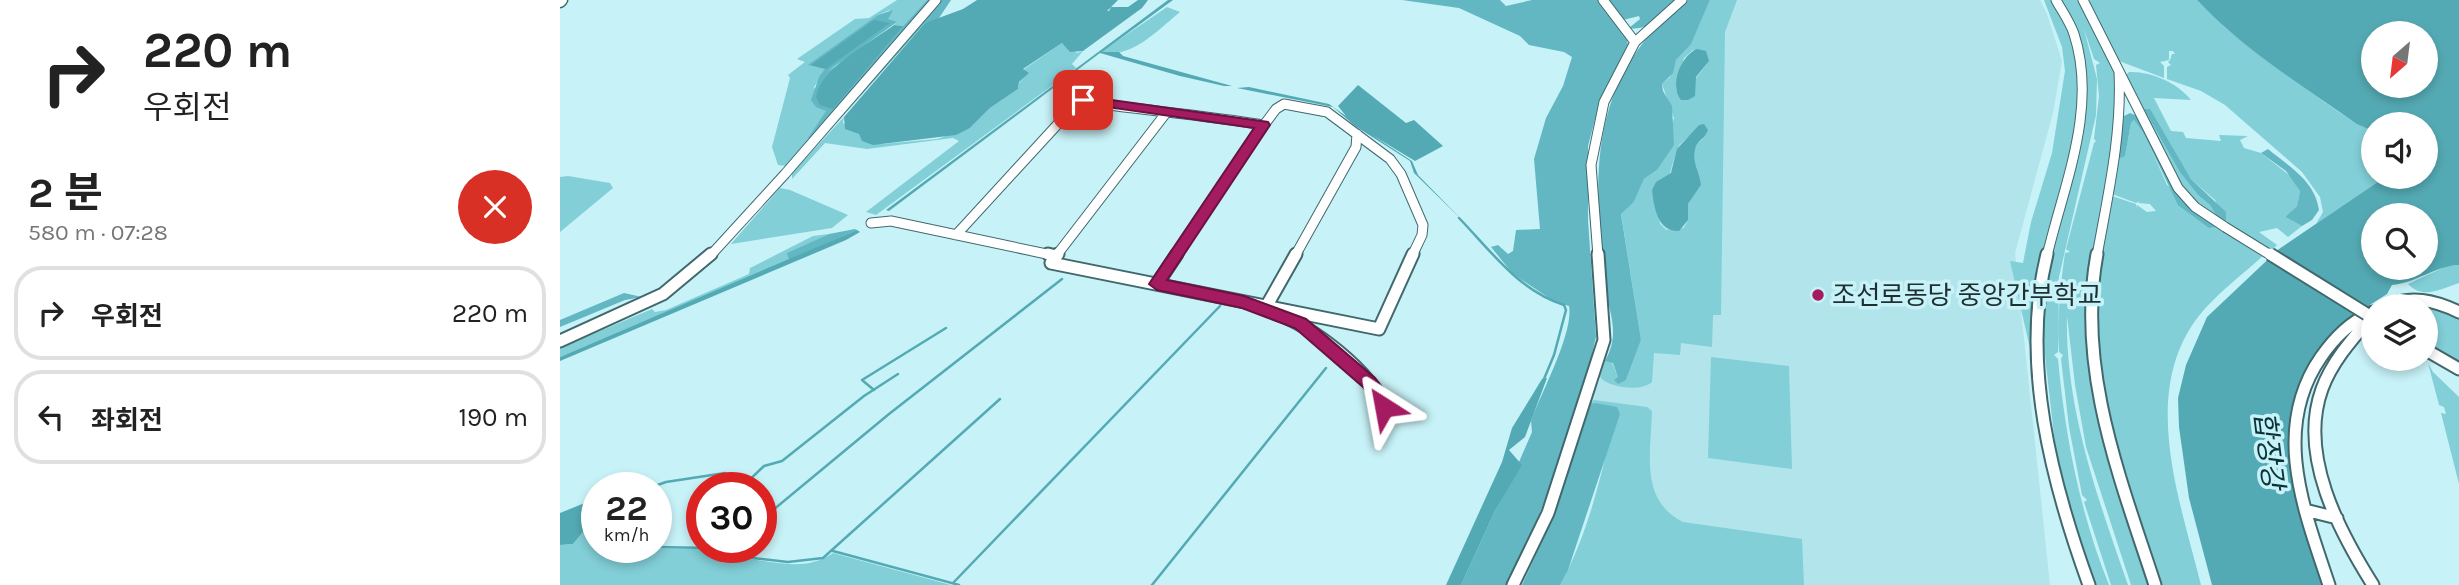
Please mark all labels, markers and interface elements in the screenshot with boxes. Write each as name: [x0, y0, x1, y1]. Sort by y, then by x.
north arrow: [2361, 21, 2438, 98]
map controls: [2361, 21, 2438, 371]
text: 220 m: [143, 22, 292, 79]
icon: right: [28, 28, 119, 119]
pin: [1053, 70, 1113, 130]
icon: arrive: [1064, 81, 1102, 119]
text: 우회전: [143, 89, 231, 126]
button: sound: [2361, 112, 2438, 189]
text: 2 분: [28, 168, 103, 218]
button: close: [458, 170, 532, 244]
button: search: [2361, 203, 2438, 280]
text: 580 m · 07:28: [28, 219, 168, 246]
place label: 조선로동당 중앙간부학교: [1832, 280, 2101, 311]
marker: 조선로동당 중앙간부학교: [1810, 287, 1826, 303]
icon: right: [32, 294, 70, 332]
button: layers: [2361, 294, 2438, 371]
text: 220 m: [452, 298, 528, 329]
text: 우회전: [91, 301, 163, 332]
position arrow: [1347, 370, 1421, 444]
icon: left: [32, 398, 70, 436]
text: 190 m: [458, 402, 528, 433]
text: 좌회전: [91, 405, 163, 436]
water label: 합장강: [2248, 410, 2290, 494]
speed limit sign: 30: [686, 472, 777, 563]
text: 22: [605, 488, 648, 529]
text: km/h: [604, 524, 649, 546]

